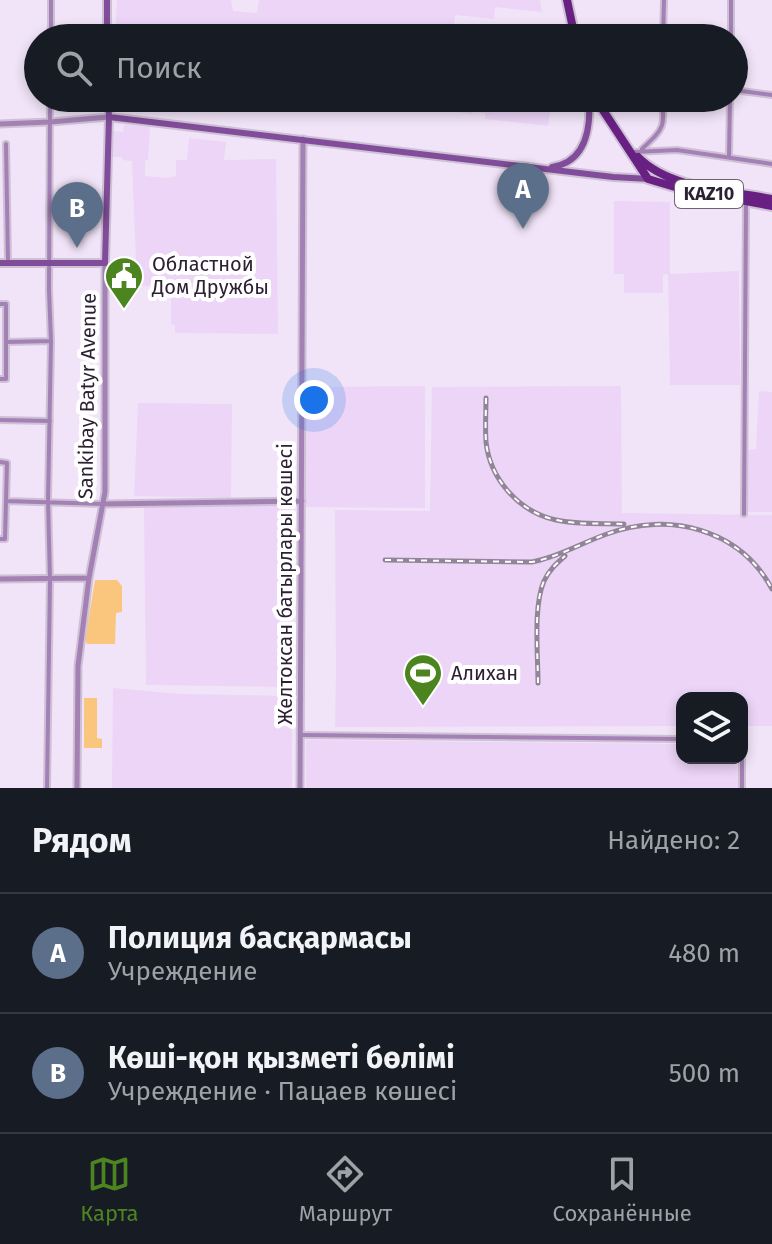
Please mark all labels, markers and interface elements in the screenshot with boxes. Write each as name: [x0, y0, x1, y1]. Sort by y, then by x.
search box: [24, 24, 748, 112]
icon: search: [52, 46, 96, 90]
text: Поиск: [116, 50, 202, 86]
pin: A: [497, 163, 549, 229]
road number: KAZ10: [675, 180, 743, 208]
pin: B: [51, 182, 103, 248]
place label: Областной Дом Дружбы: [151, 252, 269, 299]
public building icon: Областной Дом Дружбы: [103, 255, 145, 310]
street label: Sankibay Batyr Avenue: [73, 293, 101, 499]
your location: [294, 380, 334, 420]
street label: Желтоксан батырлары көшесі: [273, 443, 297, 725]
sports icon: Алихан: [402, 652, 444, 707]
place label: Алихан: [451, 661, 518, 685]
map controls: [676, 692, 748, 764]
button: layers: [676, 692, 748, 764]
text: Рядом: [32, 820, 131, 861]
text: Найдено: 2: [607, 825, 740, 856]
text: Полиция басқармасы: [108, 920, 412, 956]
text: A: [50, 938, 66, 969]
text: 480 m: [668, 938, 740, 969]
text: Учреждение: [108, 956, 258, 987]
text: Көші-қон қызметі бөлімі: [108, 1040, 455, 1076]
text: B: [50, 1058, 66, 1089]
text: 500 m: [669, 1058, 740, 1089]
text: Учреждение · Пацаев көшесі: [108, 1076, 457, 1107]
tab: Карта: [80, 1152, 138, 1227]
tab: Маршрут: [299, 1152, 392, 1227]
tab: Сохранённые: [553, 1152, 692, 1227]

